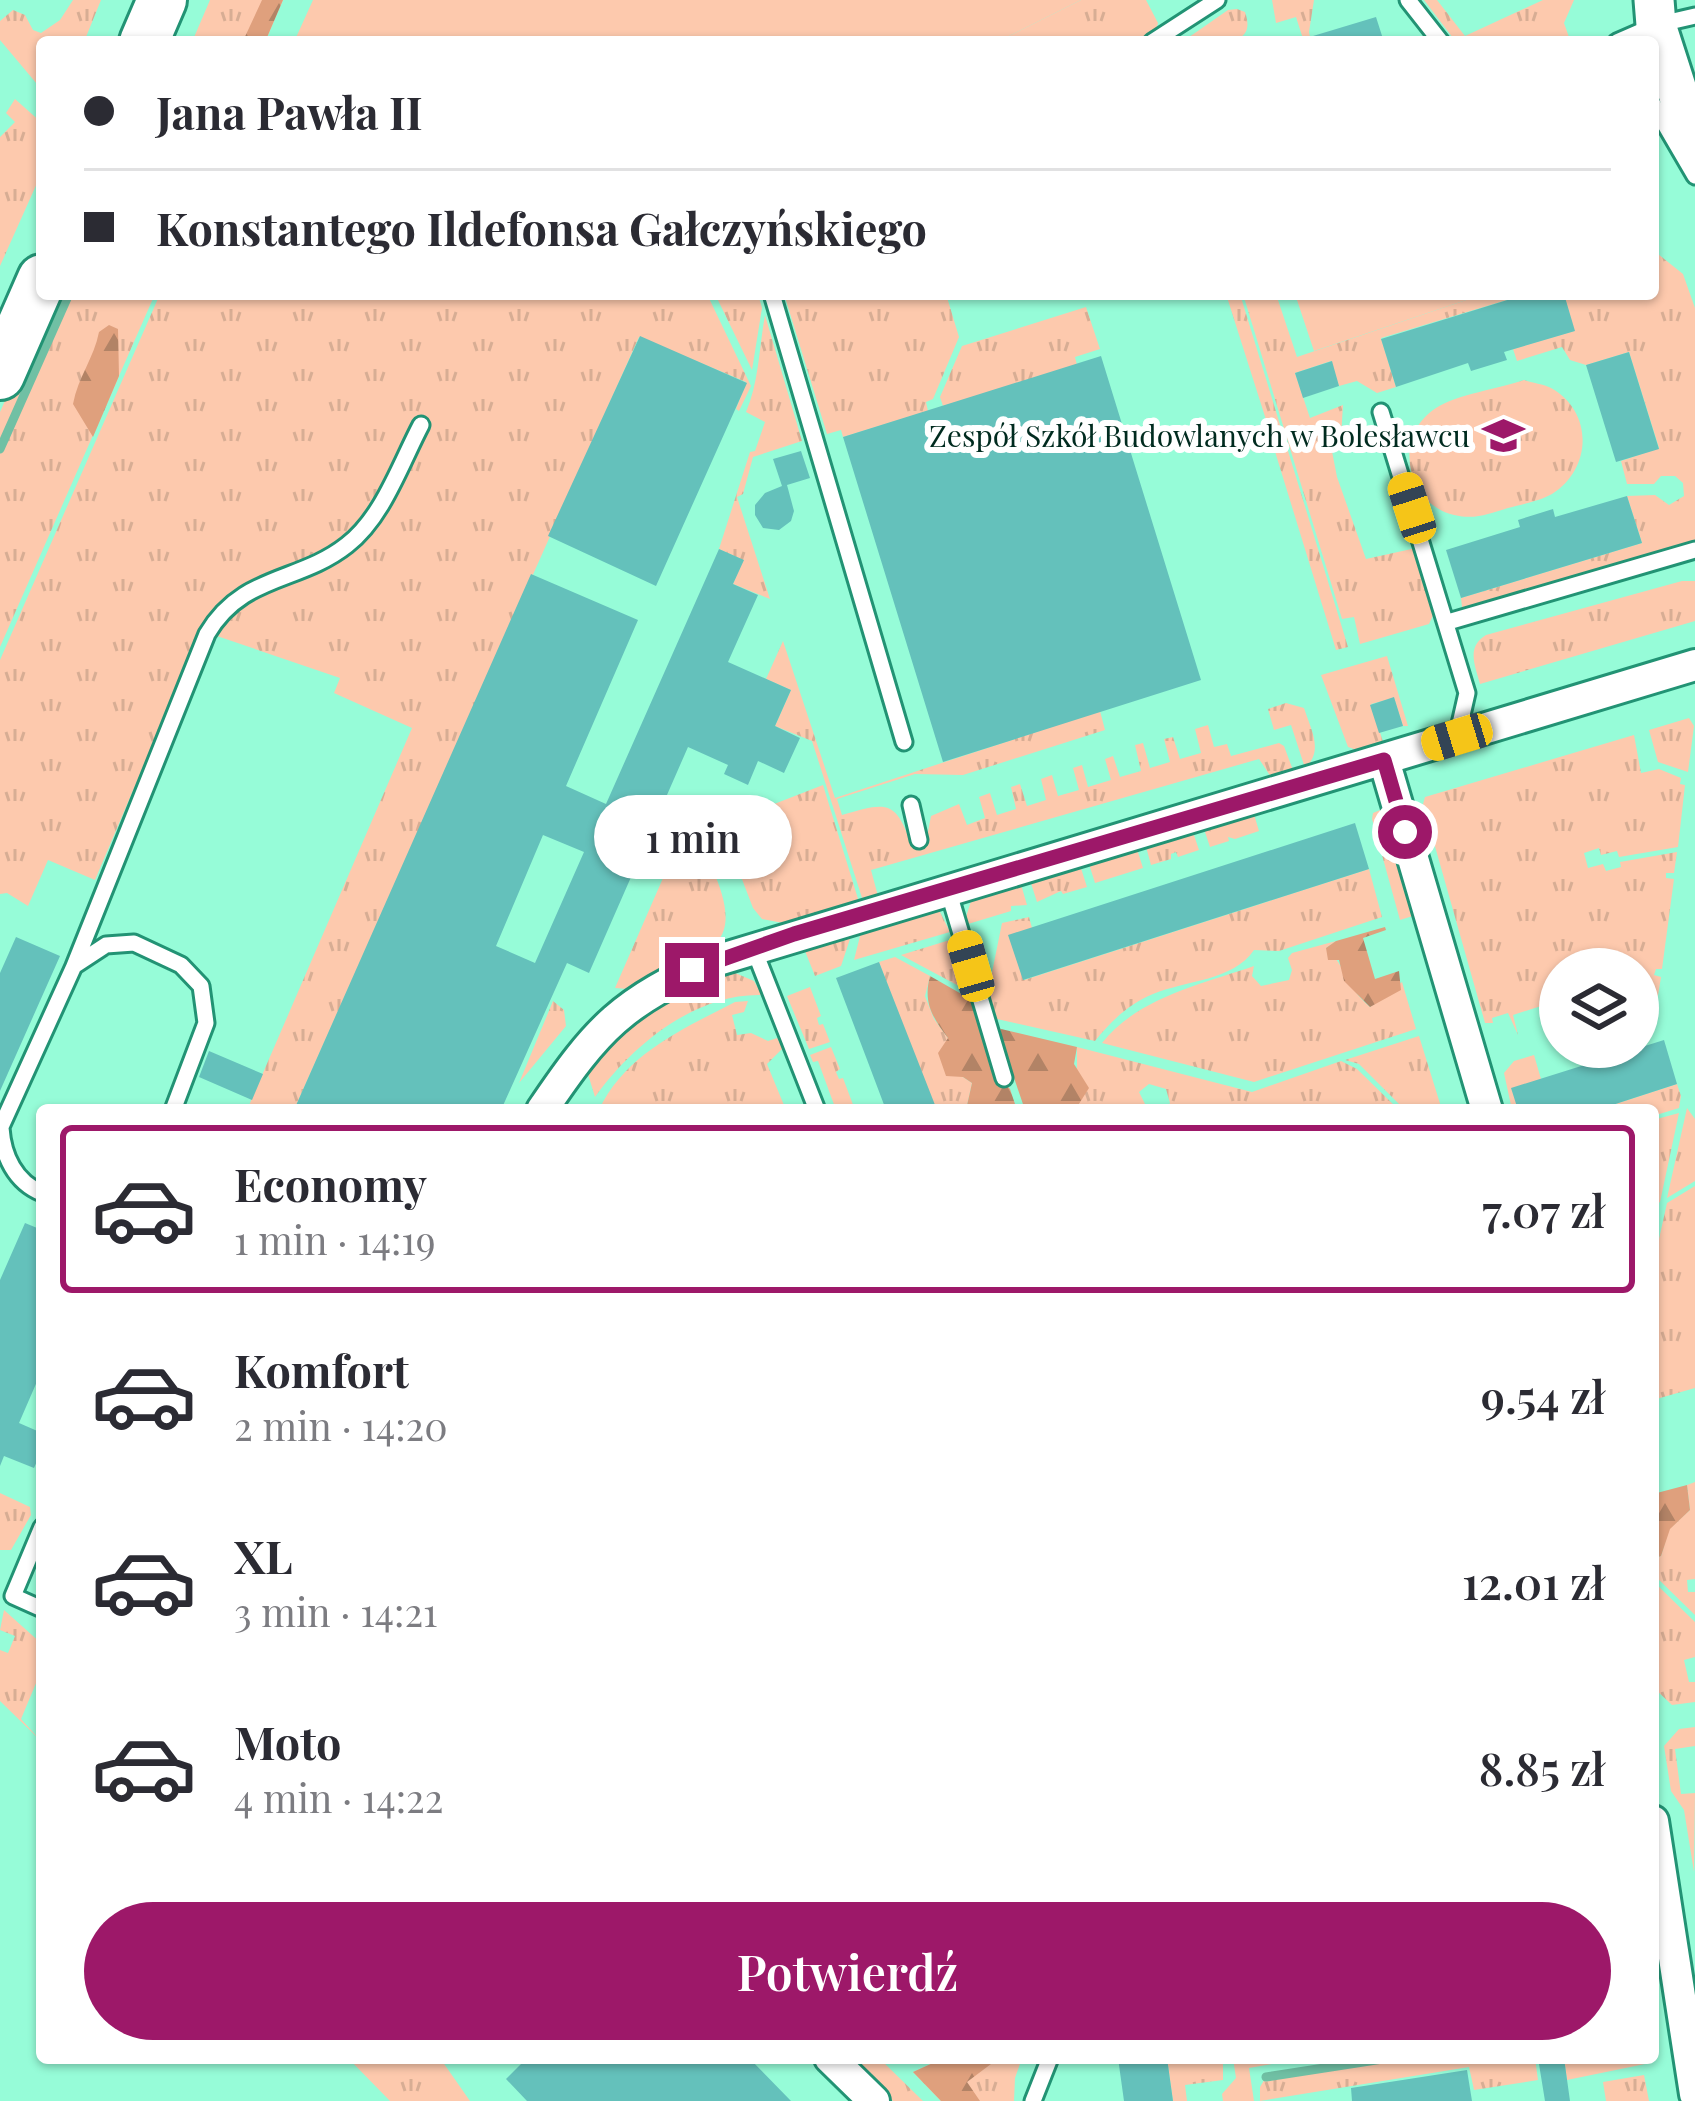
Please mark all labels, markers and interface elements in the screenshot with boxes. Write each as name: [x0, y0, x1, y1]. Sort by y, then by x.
text: Jana Pawła II: [156, 81, 423, 141]
text: Konstantego Ildefonsa Gałczyńskiego: [156, 197, 927, 257]
school or university icon: Zespół Szkół Budowlanych w Bolesławcu: [1481, 412, 1527, 458]
place label: Zespół Szkół Budowlanych w Bolesławcu: [929, 415, 1470, 455]
car: [1384, 468, 1440, 548]
car: [1417, 709, 1497, 765]
callout: 1 min: [593, 796, 791, 880]
route start: [1378, 805, 1432, 859]
text: 1 min: [646, 811, 740, 863]
car: [944, 926, 998, 1006]
route end: [665, 943, 719, 997]
map controls: [1539, 948, 1659, 1068]
button: layers: [1539, 948, 1659, 1068]
text: Economy: [234, 1153, 427, 1213]
icon: car: [90, 1155, 198, 1263]
text: 7.07 zł: [1482, 1179, 1605, 1239]
text: 1 min · 14:19: [234, 1213, 436, 1265]
text: Komfort: [234, 1339, 409, 1399]
icon: car: [90, 1341, 198, 1449]
text: 9.54 zł: [1481, 1365, 1605, 1425]
text: 2 min · 14:20: [234, 1399, 448, 1451]
text: XL: [234, 1525, 293, 1585]
icon: car: [90, 1527, 198, 1635]
text: 12.01 zł: [1462, 1551, 1605, 1611]
text: 3 min · 14:21: [234, 1585, 438, 1637]
text: Moto: [234, 1711, 341, 1771]
icon: car: [90, 1713, 198, 1821]
text: 8.85 zł: [1479, 1737, 1605, 1797]
text: 4 min · 14:22: [234, 1771, 443, 1823]
button: Potwierdź: [84, 1902, 1611, 2040]

